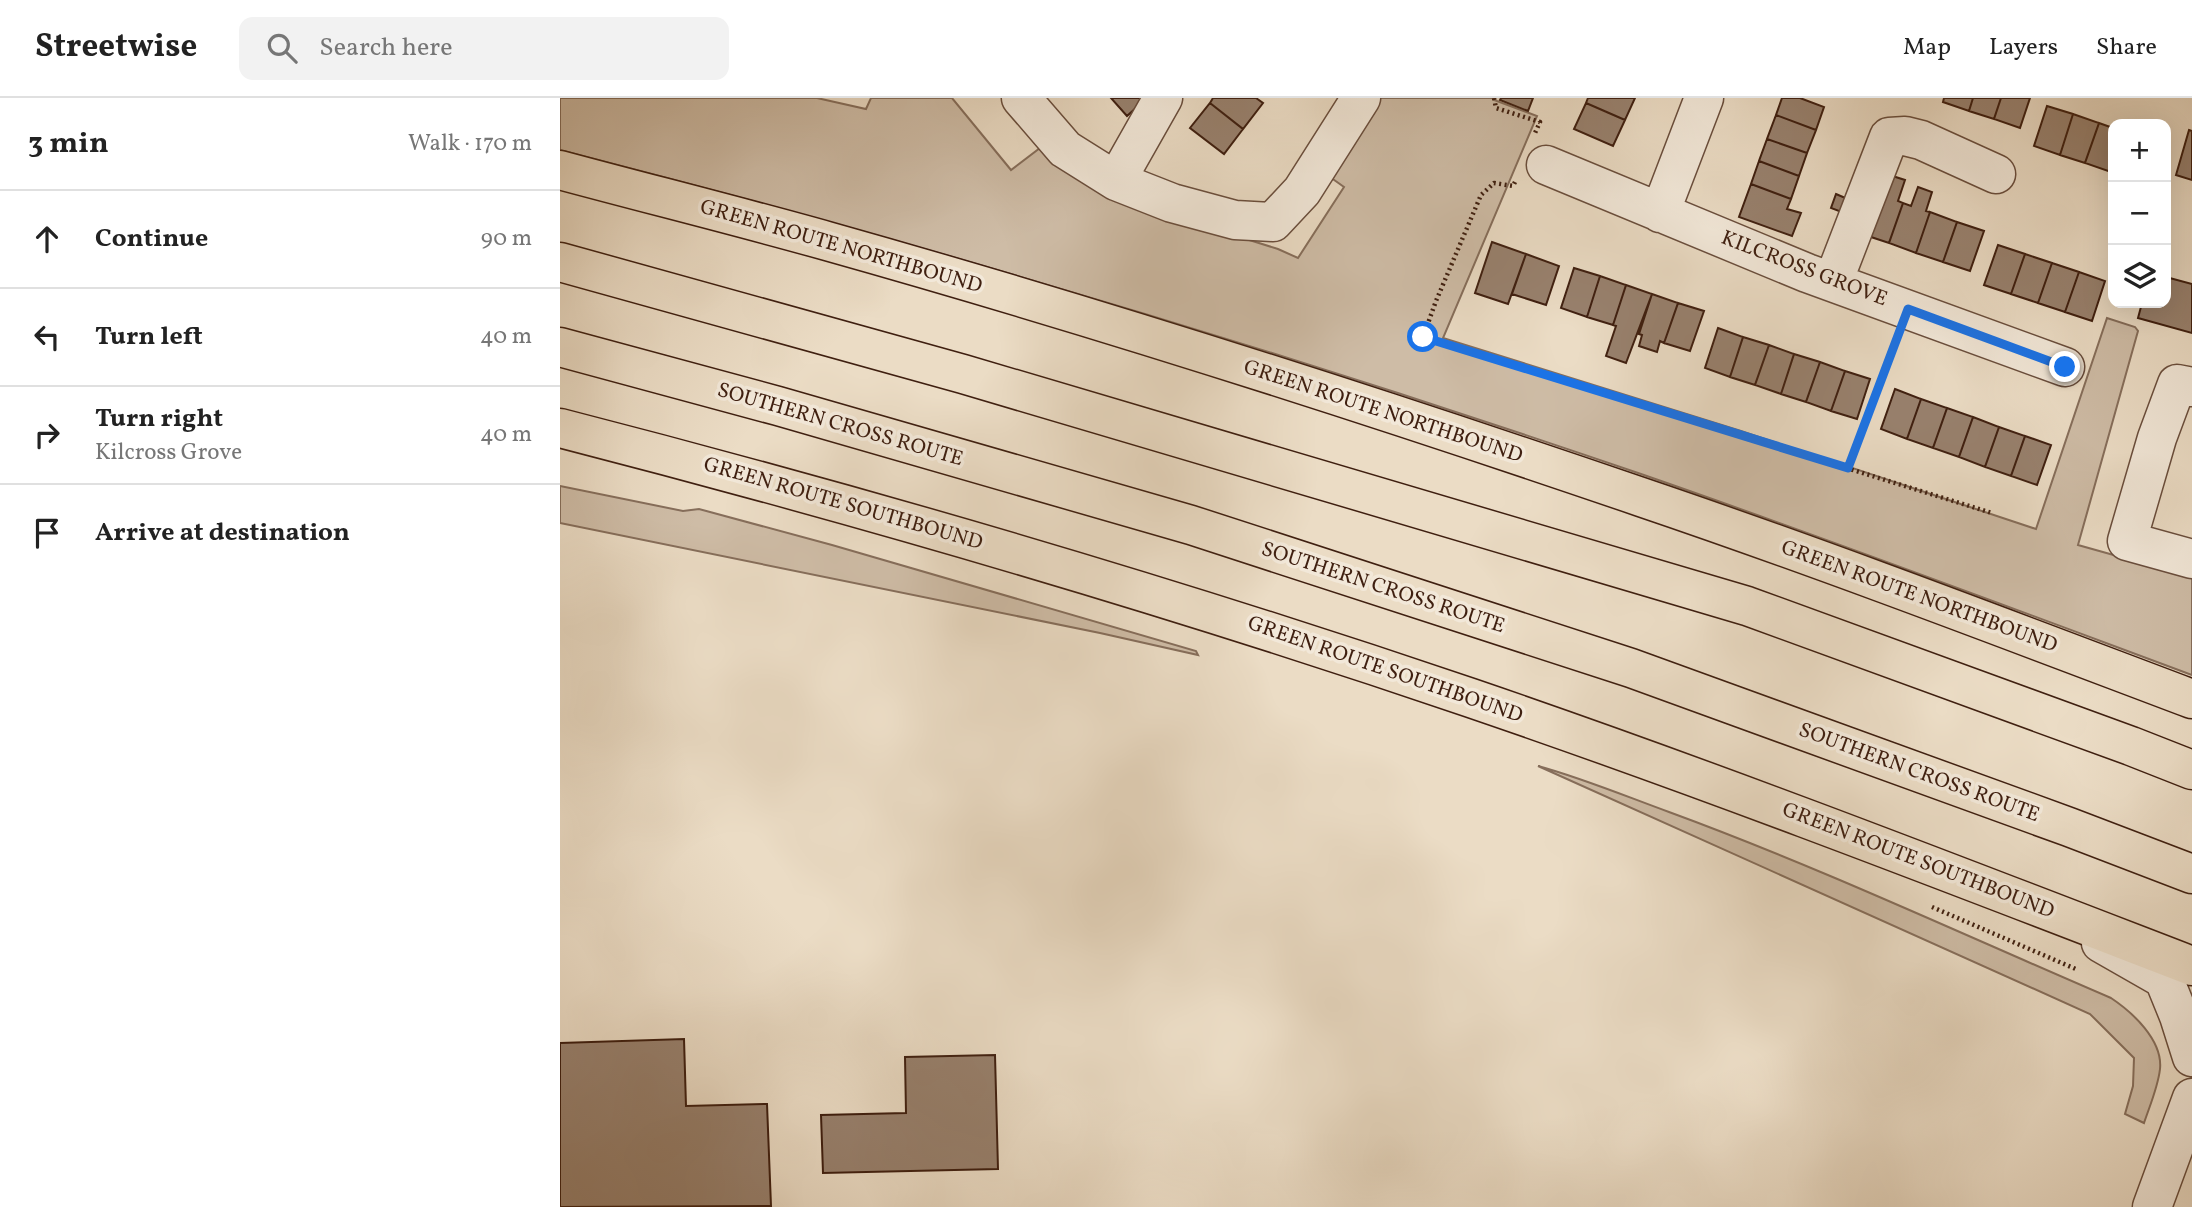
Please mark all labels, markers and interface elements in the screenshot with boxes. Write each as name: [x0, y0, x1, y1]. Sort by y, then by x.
search box: [239, 17, 729, 80]
text: Streetwise: [35, 25, 197, 71]
icon: search: [263, 29, 301, 67]
text: Search here: [319, 30, 453, 66]
text: Map: [1903, 31, 1951, 65]
text: Layers: [1989, 31, 2058, 65]
text: Share: [2096, 31, 2157, 65]
map controls: [2108, 119, 2171, 308]
button: +: [2108, 119, 2171, 182]
text: 3 min: [28, 123, 109, 165]
text: Walk · 170 m: [408, 128, 532, 160]
button: −: [2108, 182, 2171, 245]
street label: GREEN ROUTE NORTHBOUND: [697, 193, 985, 301]
icon: ahead: [28, 220, 66, 258]
text: Continue: [95, 221, 208, 257]
text: 90 m: [481, 223, 532, 255]
street label: KILCROSS GROVE: [1717, 224, 1891, 314]
button: layers: [2108, 245, 2171, 308]
icon: left: [28, 318, 66, 356]
text: Turn left: [95, 319, 203, 355]
text: 40 m: [480, 321, 532, 353]
route start: [1407, 321, 1438, 352]
route end: [2049, 351, 2080, 382]
street label: GREEN ROUTE NORTHBOUND: [1240, 353, 1526, 471]
street label: SOUTHERN CROSS ROUTE: [714, 376, 966, 474]
text: Turn right: [95, 401, 223, 437]
icon: right: [28, 416, 66, 454]
text: 40 m: [480, 419, 532, 451]
text: Kilcross Grove: [95, 437, 242, 469]
street label: GREEN ROUTE SOUTHBOUND: [700, 450, 986, 558]
icon: arrive: [28, 514, 66, 552]
text: Arrive at destination: [95, 515, 350, 551]
street label: GREEN ROUTE NORTHBOUND: [1777, 533, 2061, 661]
street label: SOUTHERN CROSS ROUTE: [1257, 535, 1509, 641]
street label: GREEN ROUTE SOUTHBOUND: [1243, 609, 1527, 731]
street label: SOUTHERN CROSS ROUTE: [1794, 716, 2044, 830]
street label: GREEN ROUTE SOUTHBOUND: [1778, 796, 2058, 926]

